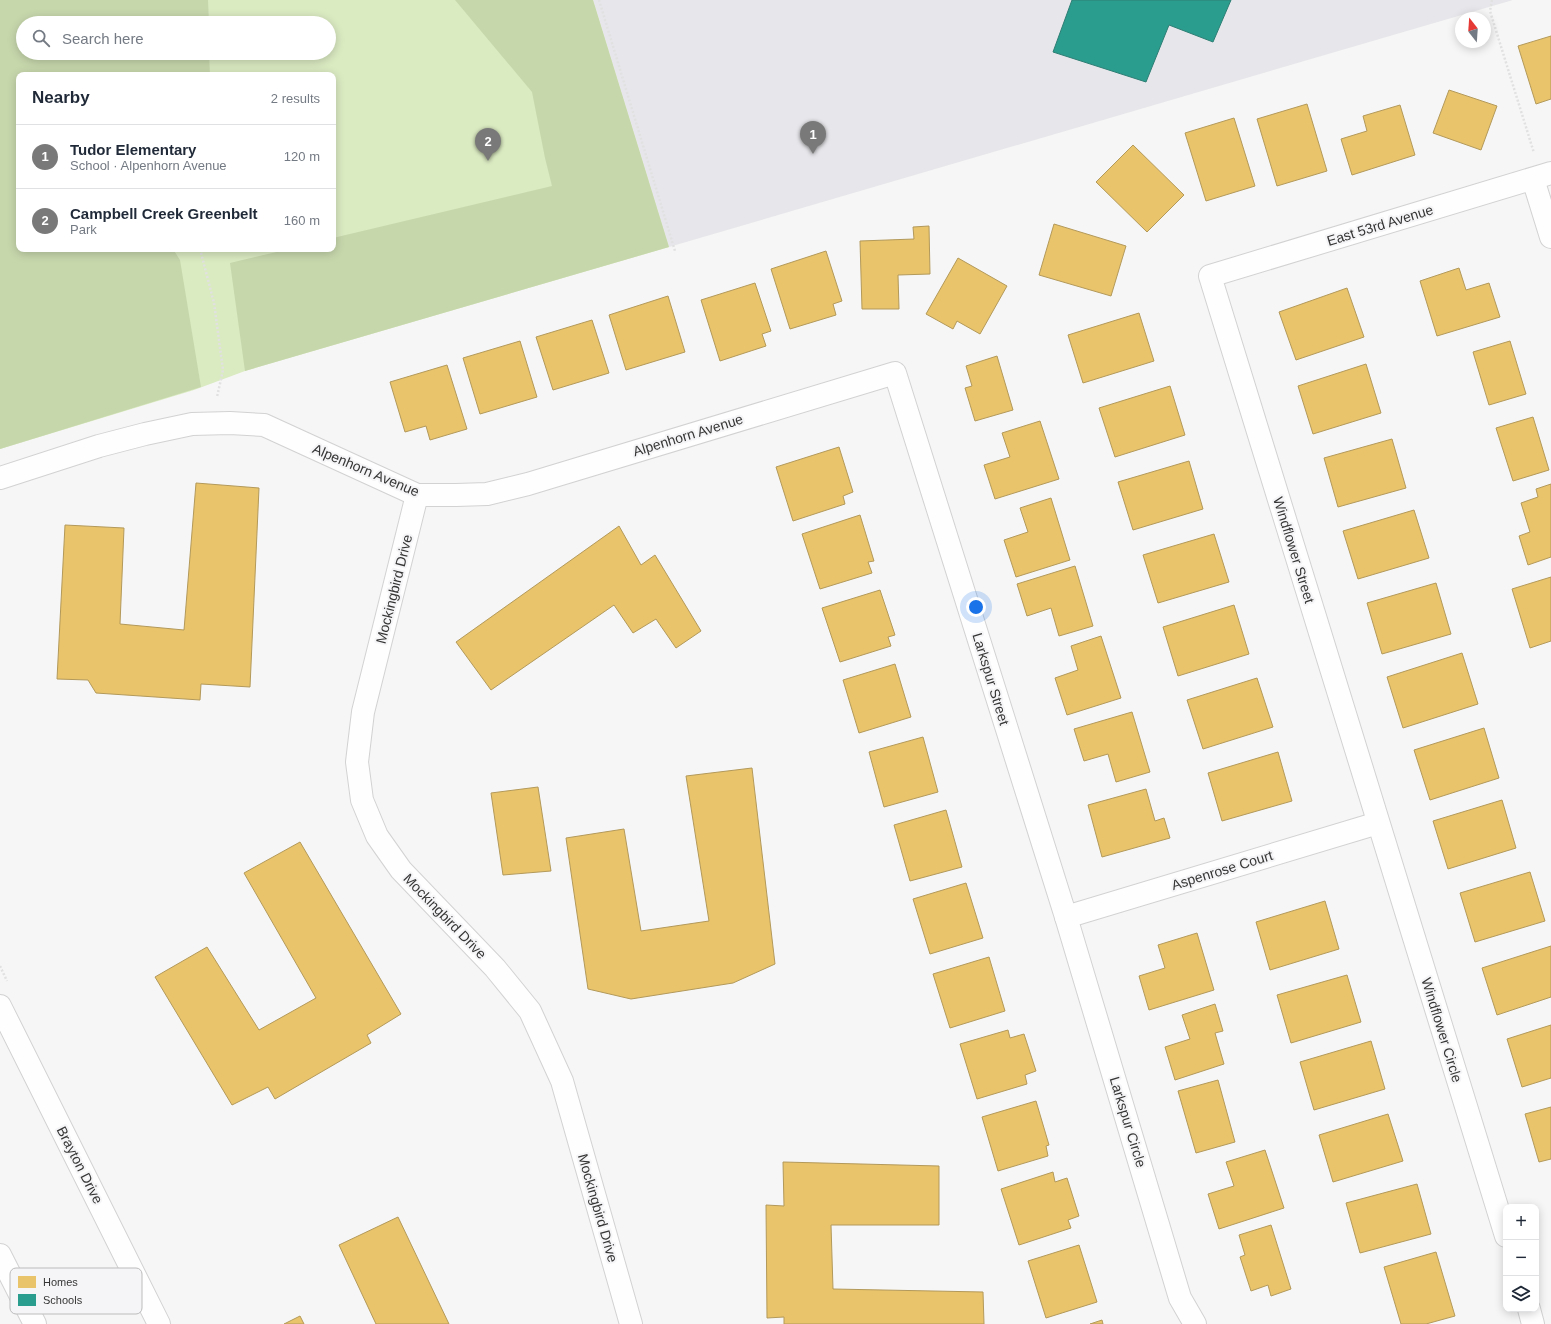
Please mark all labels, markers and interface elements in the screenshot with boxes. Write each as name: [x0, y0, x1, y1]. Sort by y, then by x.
north arrow: [1455, 12, 1491, 48]
search box: [16, 16, 336, 60]
icon: search: [30, 27, 52, 49]
text: Search here: [62, 30, 144, 47]
text: Nearby: [32, 88, 90, 107]
text: 2 results: [271, 91, 320, 106]
pin: 1: [800, 121, 826, 154]
pin: 2: [475, 128, 501, 161]
text: Tudor Elementary: [70, 141, 196, 158]
text: 1: [41, 149, 49, 164]
text: 120 m: [284, 149, 320, 164]
text: School · Alpenhorn Avenue: [70, 158, 227, 173]
street label: East 53rd Avenue: [1325, 201, 1435, 249]
text: Campbell Creek Greenbelt: [70, 205, 258, 222]
text: 2: [41, 213, 49, 228]
text: 160 m: [284, 213, 320, 228]
text: Park: [70, 222, 97, 237]
street label: Alpenhorn Avenue: [631, 411, 745, 459]
street label: Alpenhorn Avenue: [310, 440, 422, 500]
street label: Windflower Street: [1270, 495, 1318, 605]
street label: Mockingbird Drive: [373, 533, 415, 645]
your location: [966, 597, 986, 617]
street label: Larkspur Street: [969, 631, 1013, 727]
street label: Aspenrose Court: [1169, 847, 1275, 893]
street label: Mockingbird Drive: [400, 870, 490, 962]
street label: Windflower Circle: [1418, 976, 1466, 1085]
street label: Larkspur Circle: [1107, 1075, 1149, 1170]
street label: Brayton Drive: [54, 1124, 106, 1207]
street label: Mockingbird Drive: [575, 1152, 621, 1264]
map controls: [1503, 1204, 1539, 1312]
button: +: [1503, 1204, 1539, 1240]
button: −: [1503, 1240, 1539, 1276]
legend: [10, 1268, 142, 1314]
text: Homes: [43, 1276, 78, 1288]
button: layers: [1503, 1276, 1539, 1312]
text: Schools: [43, 1294, 83, 1306]

